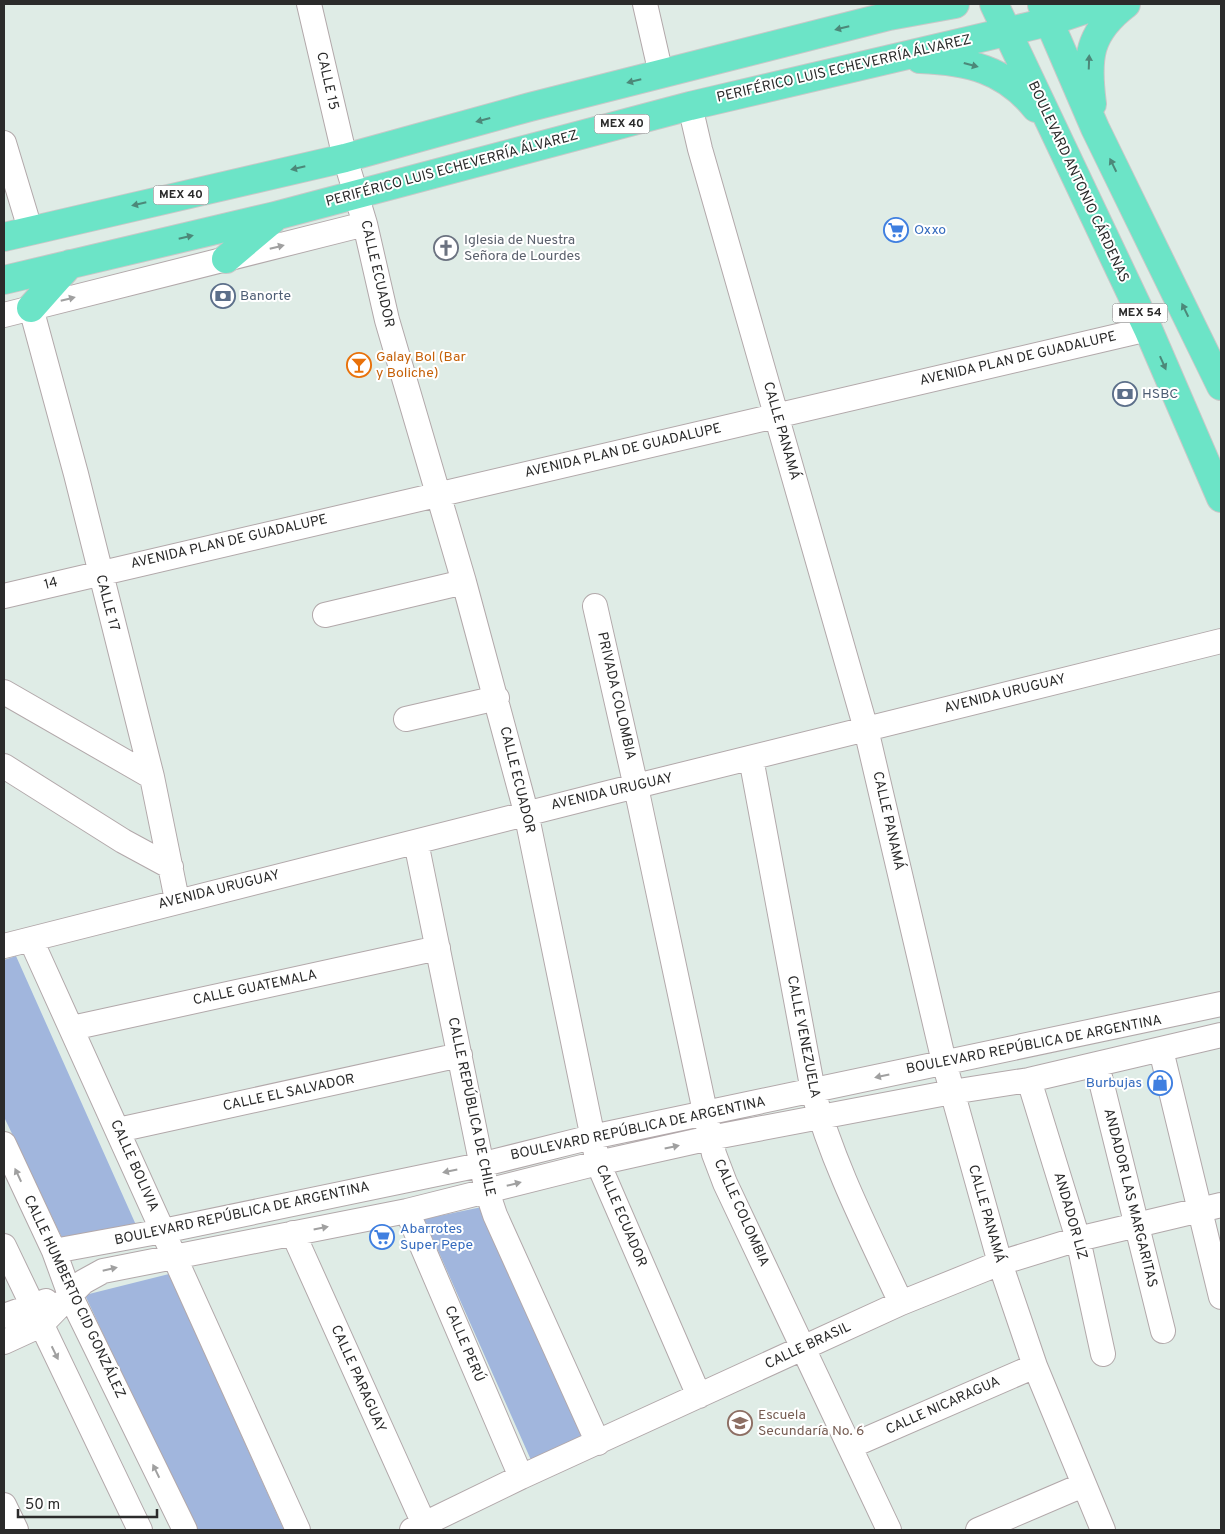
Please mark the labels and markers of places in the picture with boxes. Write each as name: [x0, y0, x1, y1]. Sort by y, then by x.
supermarket icon: Oxxo: [883, 217, 909, 243]
place label: Oxxo: [914, 222, 946, 239]
place label: Iglesia de Nuestra Señora de Lourdes: [464, 232, 580, 265]
church icon: Iglesia de Nuestra Señora de Lourdes: [433, 235, 459, 261]
bank icon: Banorte: [210, 283, 236, 309]
place label: Banorte: [240, 288, 291, 305]
place label: Galay Bol (Bar y Boliche): [376, 349, 466, 382]
bar icon: Galay Bol (Bar y Boliche): [346, 352, 372, 378]
bank icon: HSBC: [1112, 381, 1138, 407]
place label: HSBC: [1142, 386, 1178, 403]
shop icon: Burbujas: [1147, 1070, 1173, 1096]
place label: Burbujas: [1086, 1075, 1142, 1092]
place label: Abarrotes Super Pepe: [400, 1221, 473, 1254]
supermarket icon: Abarrotes Super Pepe: [369, 1224, 395, 1250]
place label: Escuela Secundaría No. 6: [758, 1407, 864, 1440]
school or university icon: Escuela Secundaría No. 6: [727, 1410, 753, 1436]

